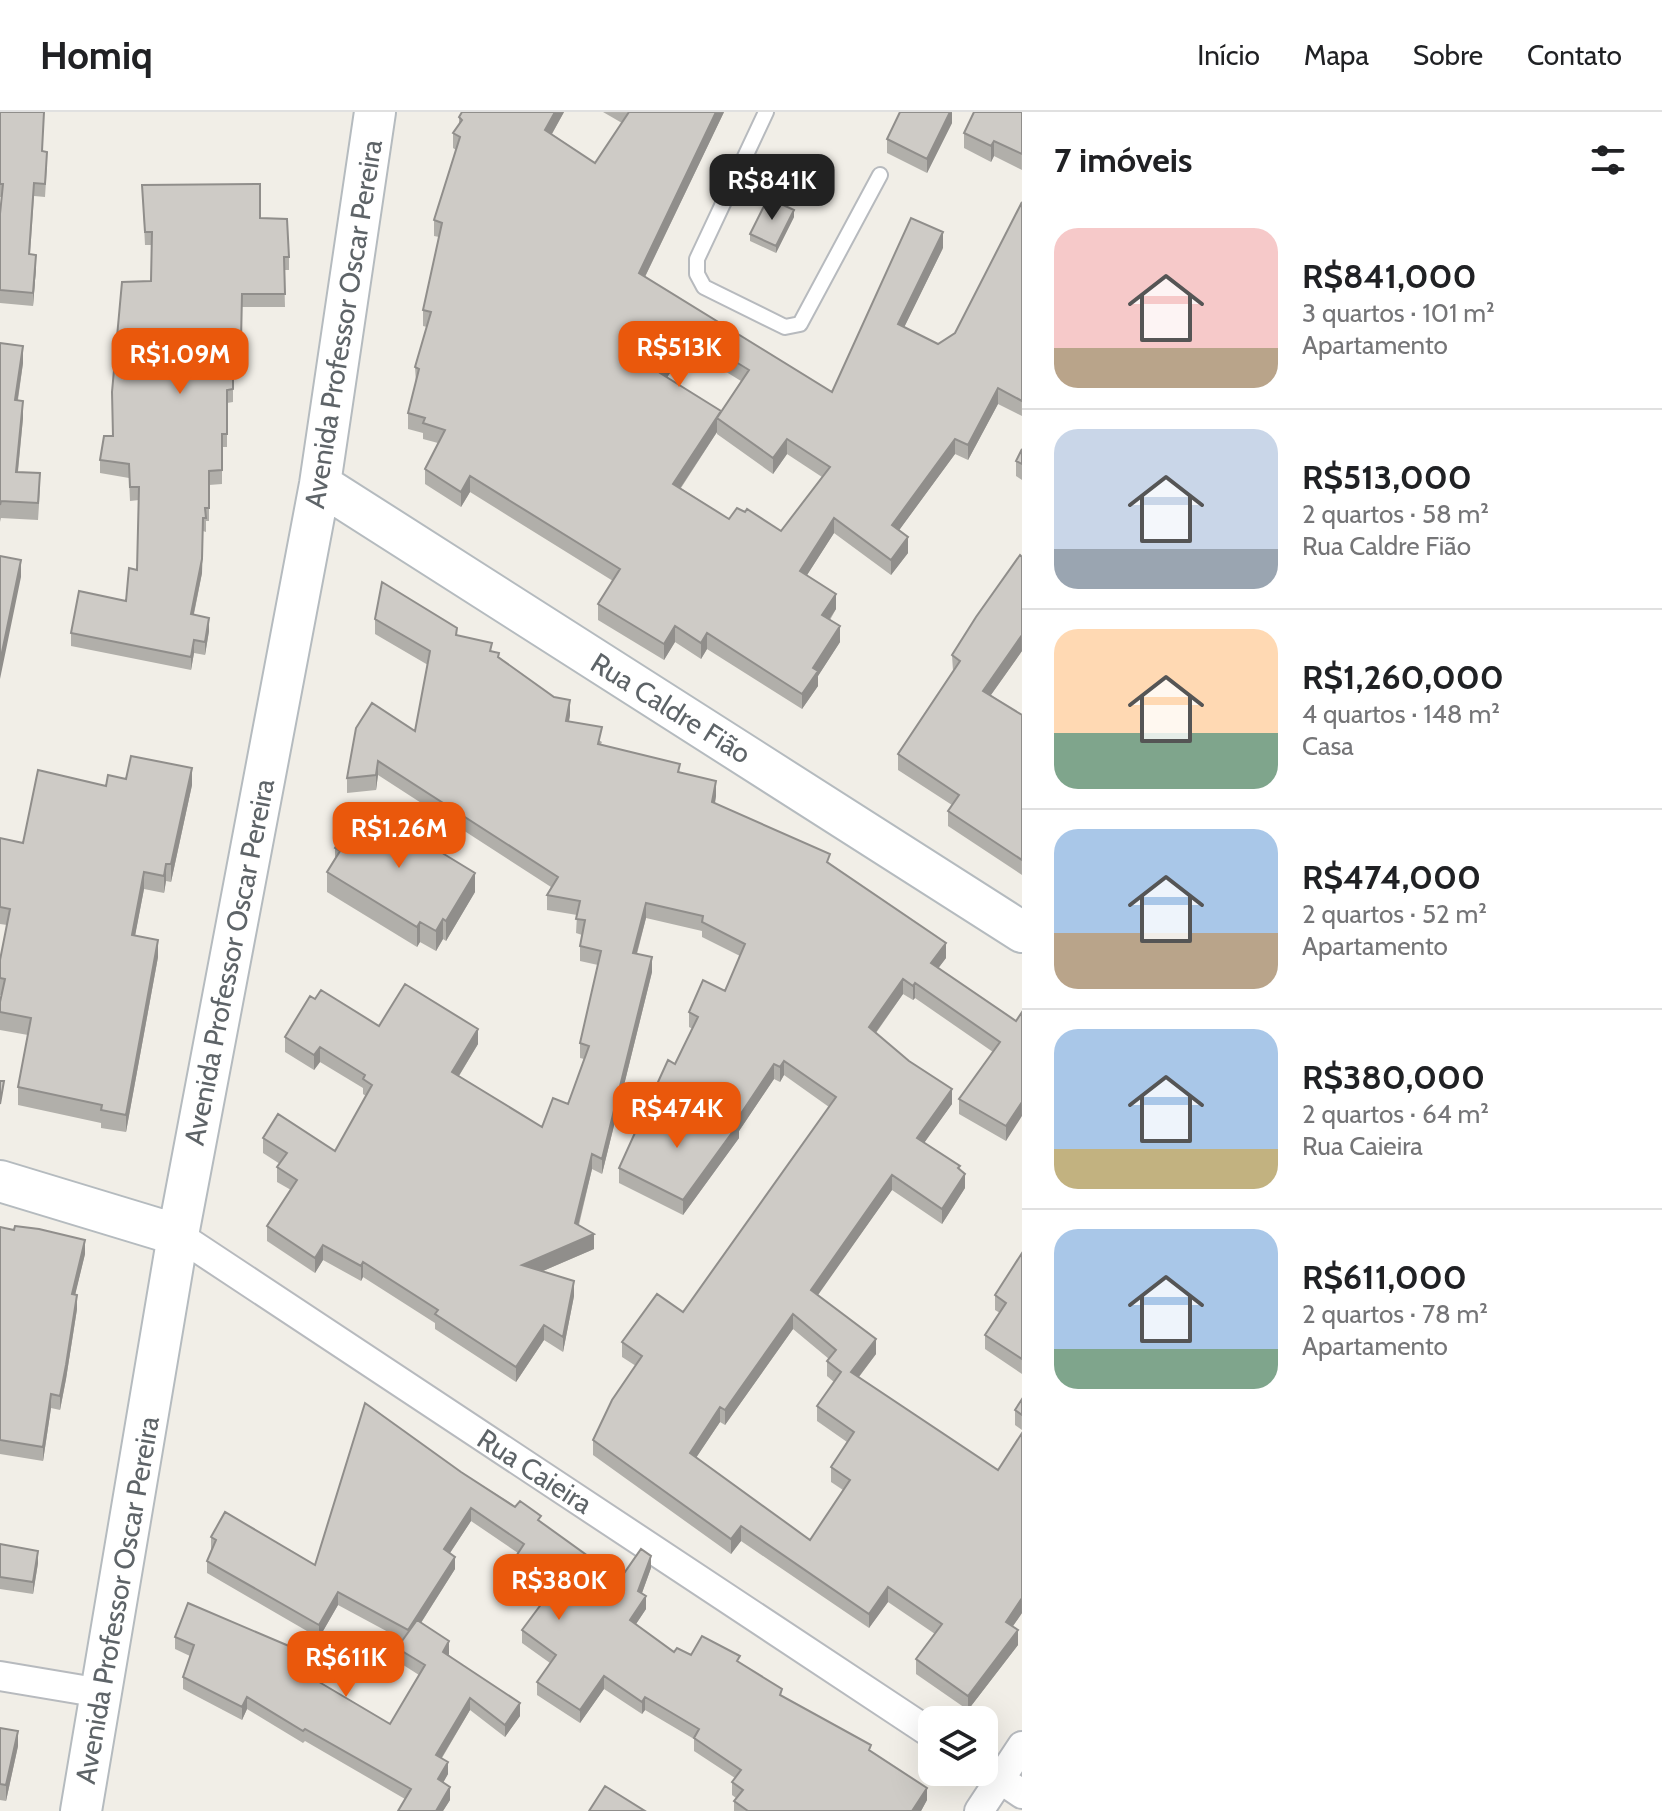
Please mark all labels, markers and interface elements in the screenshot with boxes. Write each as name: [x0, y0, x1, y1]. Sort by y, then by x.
text: Homiq: [40, 32, 153, 79]
text: Início: [1197, 38, 1260, 72]
text: Mapa: [1304, 38, 1369, 72]
text: Sobre: [1413, 38, 1483, 72]
text: Contato: [1527, 38, 1622, 72]
street label: Avenida Professor Oscar Pereira: [297, 137, 389, 511]
icon: filters: [1586, 138, 1630, 182]
text: 7 imóveis: [1054, 139, 1192, 181]
pin: R$841K: [707, 154, 837, 222]
text: R$841K: [728, 164, 816, 196]
text: R$841,000: [1302, 255, 1477, 297]
icon: home: [1118, 260, 1214, 356]
text: 3 quartos · 101 m²: [1302, 297, 1495, 329]
pin: R$513K: [614, 321, 744, 389]
pin: R$1.09M: [106, 328, 254, 396]
text: Apartamento: [1302, 329, 1448, 361]
text: R$513K: [636, 331, 722, 363]
text: R$1.09M: [130, 338, 230, 370]
text: R$513,000: [1302, 456, 1472, 498]
icon: home: [1118, 461, 1214, 557]
text: 2 quartos · 58 m²: [1302, 498, 1489, 530]
text: Rua Caldre Fião: [1302, 530, 1471, 562]
street label: Rua Caldre Fião: [585, 645, 757, 771]
text: R$1,260,000: [1302, 656, 1504, 698]
icon: home: [1118, 661, 1214, 757]
text: 4 quartos · 148 m²: [1302, 698, 1500, 730]
text: Casa: [1302, 730, 1354, 762]
street label: Avenida Professor Oscar Pereira: [177, 775, 281, 1148]
pin: R$1.26M: [325, 802, 473, 870]
text: R$1.26M: [351, 812, 447, 844]
text: R$474,000: [1302, 856, 1481, 898]
icon: home: [1118, 861, 1214, 957]
text: 2 quartos · 52 m²: [1302, 898, 1487, 930]
text: Apartamento: [1302, 930, 1448, 962]
text: R$380,000: [1302, 1056, 1485, 1098]
icon: home: [1118, 1061, 1214, 1157]
pin: R$474K: [612, 1082, 742, 1150]
text: R$474K: [631, 1092, 723, 1124]
text: 2 quartos · 64 m²: [1302, 1098, 1489, 1130]
text: Rua Caieira: [1302, 1130, 1423, 1162]
text: R$611,000: [1302, 1256, 1467, 1298]
icon: home: [1118, 1261, 1214, 1357]
text: 2 quartos · 78 m²: [1302, 1298, 1488, 1330]
text: Apartamento: [1302, 1330, 1448, 1362]
street label: Avenida Professor Oscar Pereira: [68, 1413, 166, 1786]
street label: Rua Caieira: [471, 1421, 599, 1521]
pin: R$380K: [494, 1554, 624, 1622]
text: R$380K: [511, 1564, 607, 1596]
pin: R$611K: [281, 1631, 411, 1699]
text: R$611K: [305, 1641, 387, 1673]
map controls: [918, 1706, 998, 1786]
button: layers: [918, 1706, 998, 1786]

